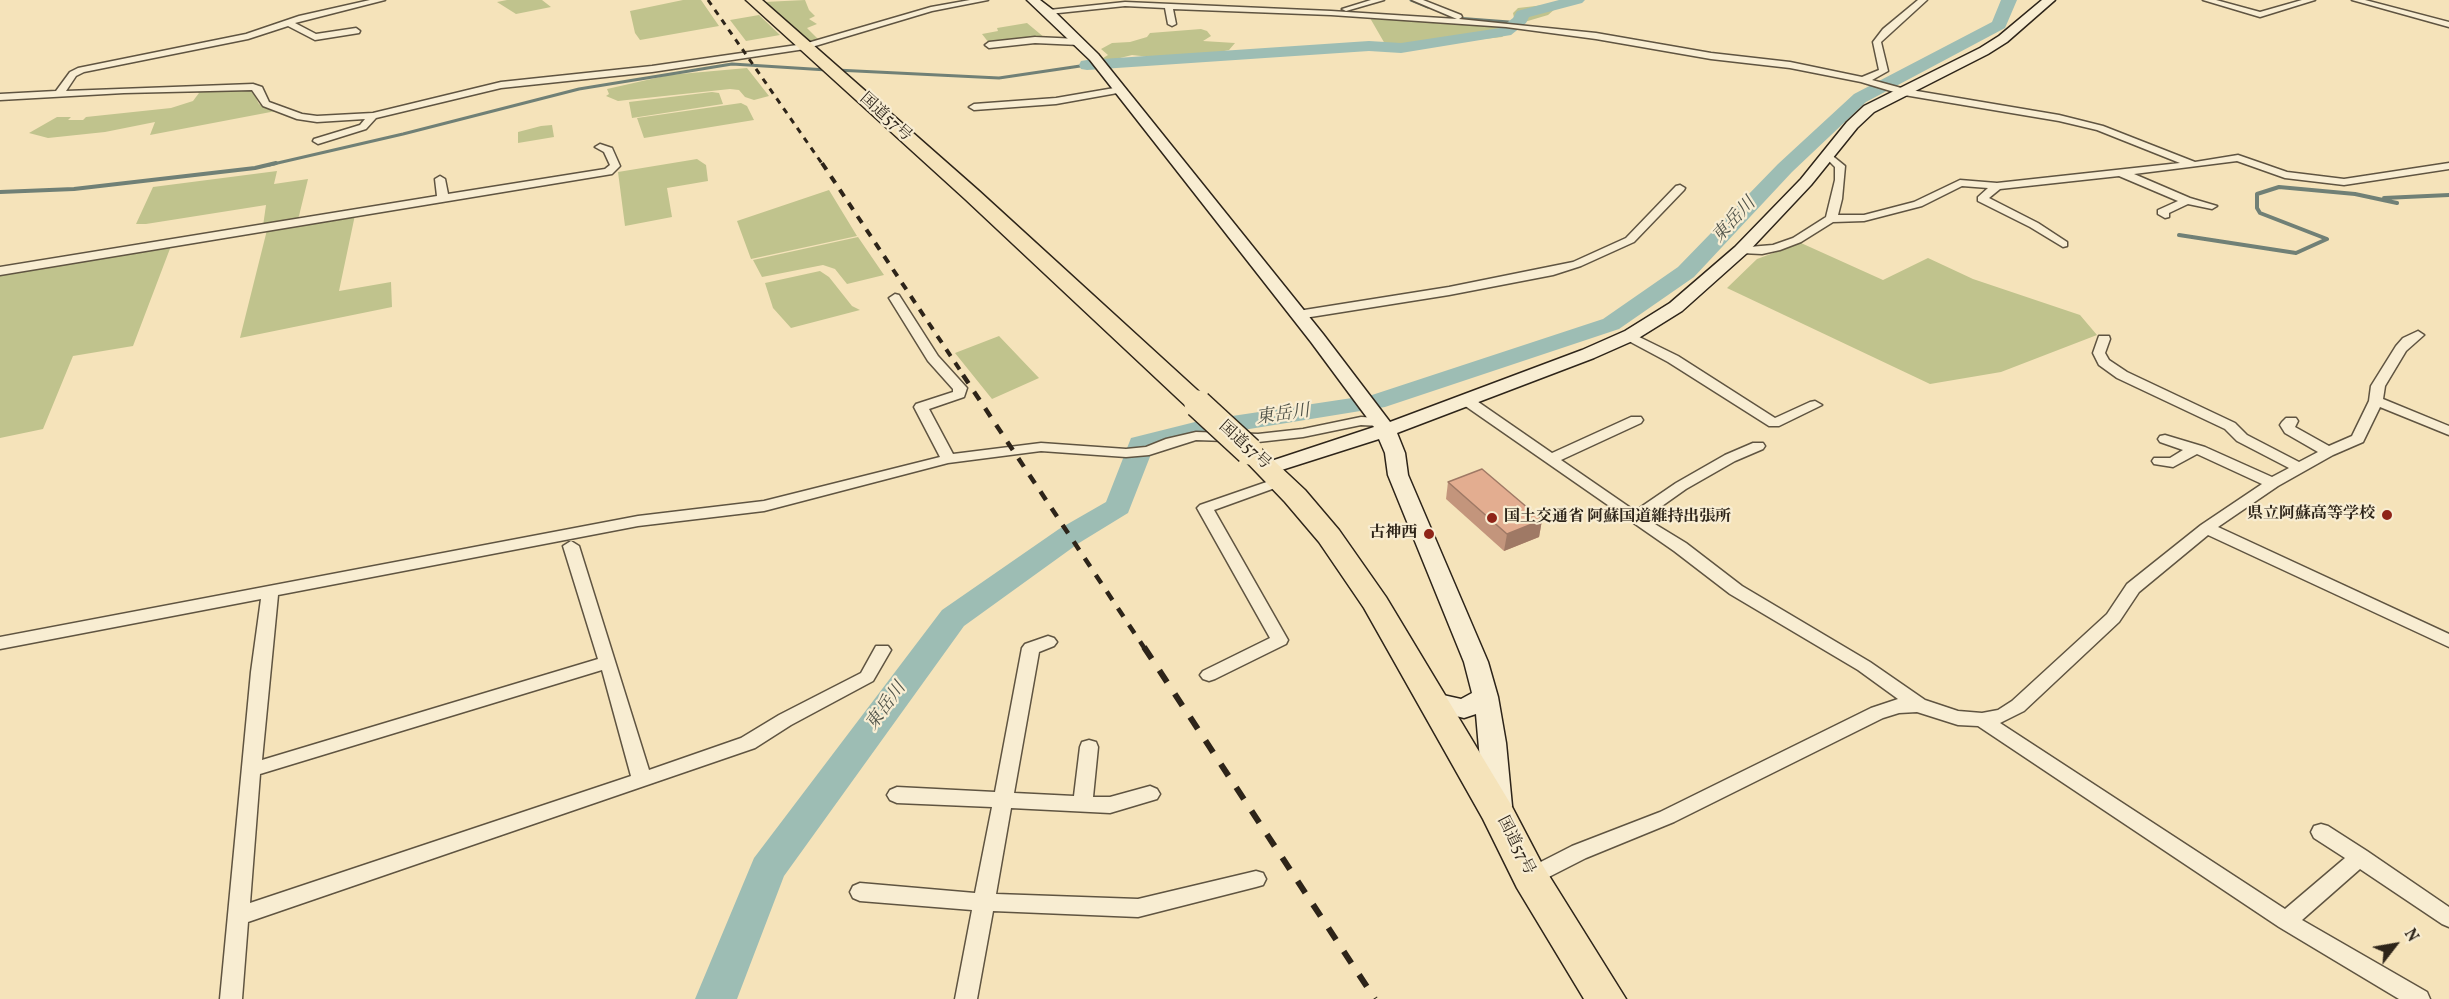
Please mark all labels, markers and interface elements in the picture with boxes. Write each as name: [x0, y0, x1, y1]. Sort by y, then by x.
street label: 国道57号: [855, 90, 915, 146]
water label: 東岳川: [1709, 194, 1761, 248]
water label: 東岳川: [1255, 402, 1311, 430]
street label: 国道57号: [1214, 418, 1274, 474]
place label: 県立阿蘇高等学校: [2247, 505, 2375, 525]
place label: 国土交通省 阿蘇国道維持出張所: [1504, 508, 1731, 528]
marker: 県立阿蘇高等学校: [2380, 508, 2394, 522]
marker: 国土交通省 阿蘇国道維持出張所: [1485, 511, 1499, 525]
place label: 古神西: [1369, 524, 1417, 544]
marker: 古神西: [1422, 527, 1436, 541]
water label: 東岳川: [862, 679, 912, 735]
street label: 国道57号: [1492, 813, 1538, 879]
north arrow: [2365, 915, 2425, 975]
text: N: [2398, 925, 2423, 946]

